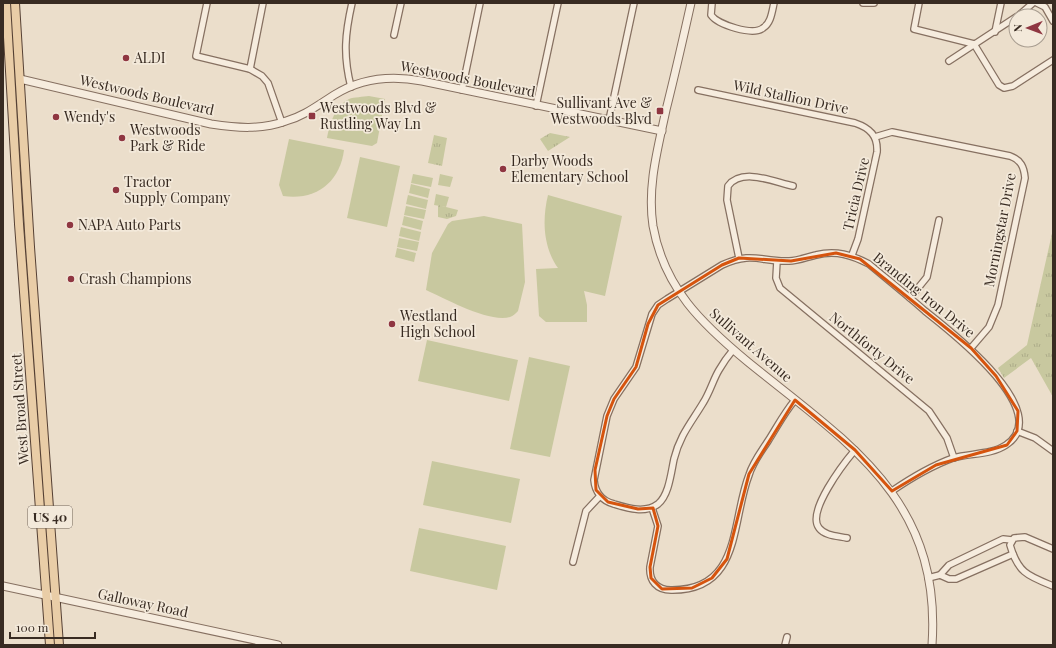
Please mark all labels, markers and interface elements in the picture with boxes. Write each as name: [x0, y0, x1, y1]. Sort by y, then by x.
north arrow: [1008, 8, 1048, 48]
text: N: [1010, 24, 1025, 32]
place label: ALDI: [133, 48, 166, 67]
marker: ALDI: [121, 53, 131, 63]
street label: Westwoods Boulevard: [398, 56, 537, 101]
street label: Westwoods Boulevard: [77, 70, 216, 119]
street label: Wild Stallion Drive: [731, 75, 850, 118]
place label: Sullivant Ave & Westwoods Blvd: [550, 93, 652, 128]
place label: Westwoods Blvd & Rustling Way Ln: [319, 98, 437, 133]
marker: Sullivant Ave & Westwoods Blvd: [655, 106, 665, 116]
place label: Wendy's: [63, 107, 115, 126]
marker: Westwoods Blvd & Rustling Way Ln: [307, 111, 317, 121]
marker: Wendy's: [51, 112, 61, 122]
place label: Westwoods Park & Ride: [129, 120, 206, 155]
marker: Westwoods Park & Ride: [117, 133, 127, 143]
place label: Darby Woods Elementary School: [511, 151, 629, 186]
street label: Tricia Drive: [838, 155, 873, 232]
marker: Darby Woods Elementary School: [498, 164, 508, 174]
street label: Morningstar Drive: [979, 171, 1020, 289]
place label: Tractor Supply Company: [124, 172, 230, 207]
marker: Tractor Supply Company: [111, 185, 121, 195]
place label: NAPA Auto Parts: [78, 215, 181, 234]
marker: NAPA Auto Parts: [65, 220, 75, 230]
street label: Branding Iron Drive: [869, 248, 979, 342]
place label: Crash Champions: [79, 269, 192, 288]
marker: Crash Champions: [66, 274, 76, 284]
street label: Sullivant Avenue: [706, 303, 797, 386]
place label: Westland High School: [399, 306, 476, 341]
street label: Northforty Drive: [826, 307, 919, 388]
marker: Westland High School: [387, 319, 397, 329]
street label: West Broad Street: [6, 352, 33, 466]
road number: US 40: [28, 506, 72, 528]
street label: Galloway Road: [96, 584, 190, 621]
scale bar: [10, 614, 95, 640]
text: 100 m: [16, 619, 49, 635]

